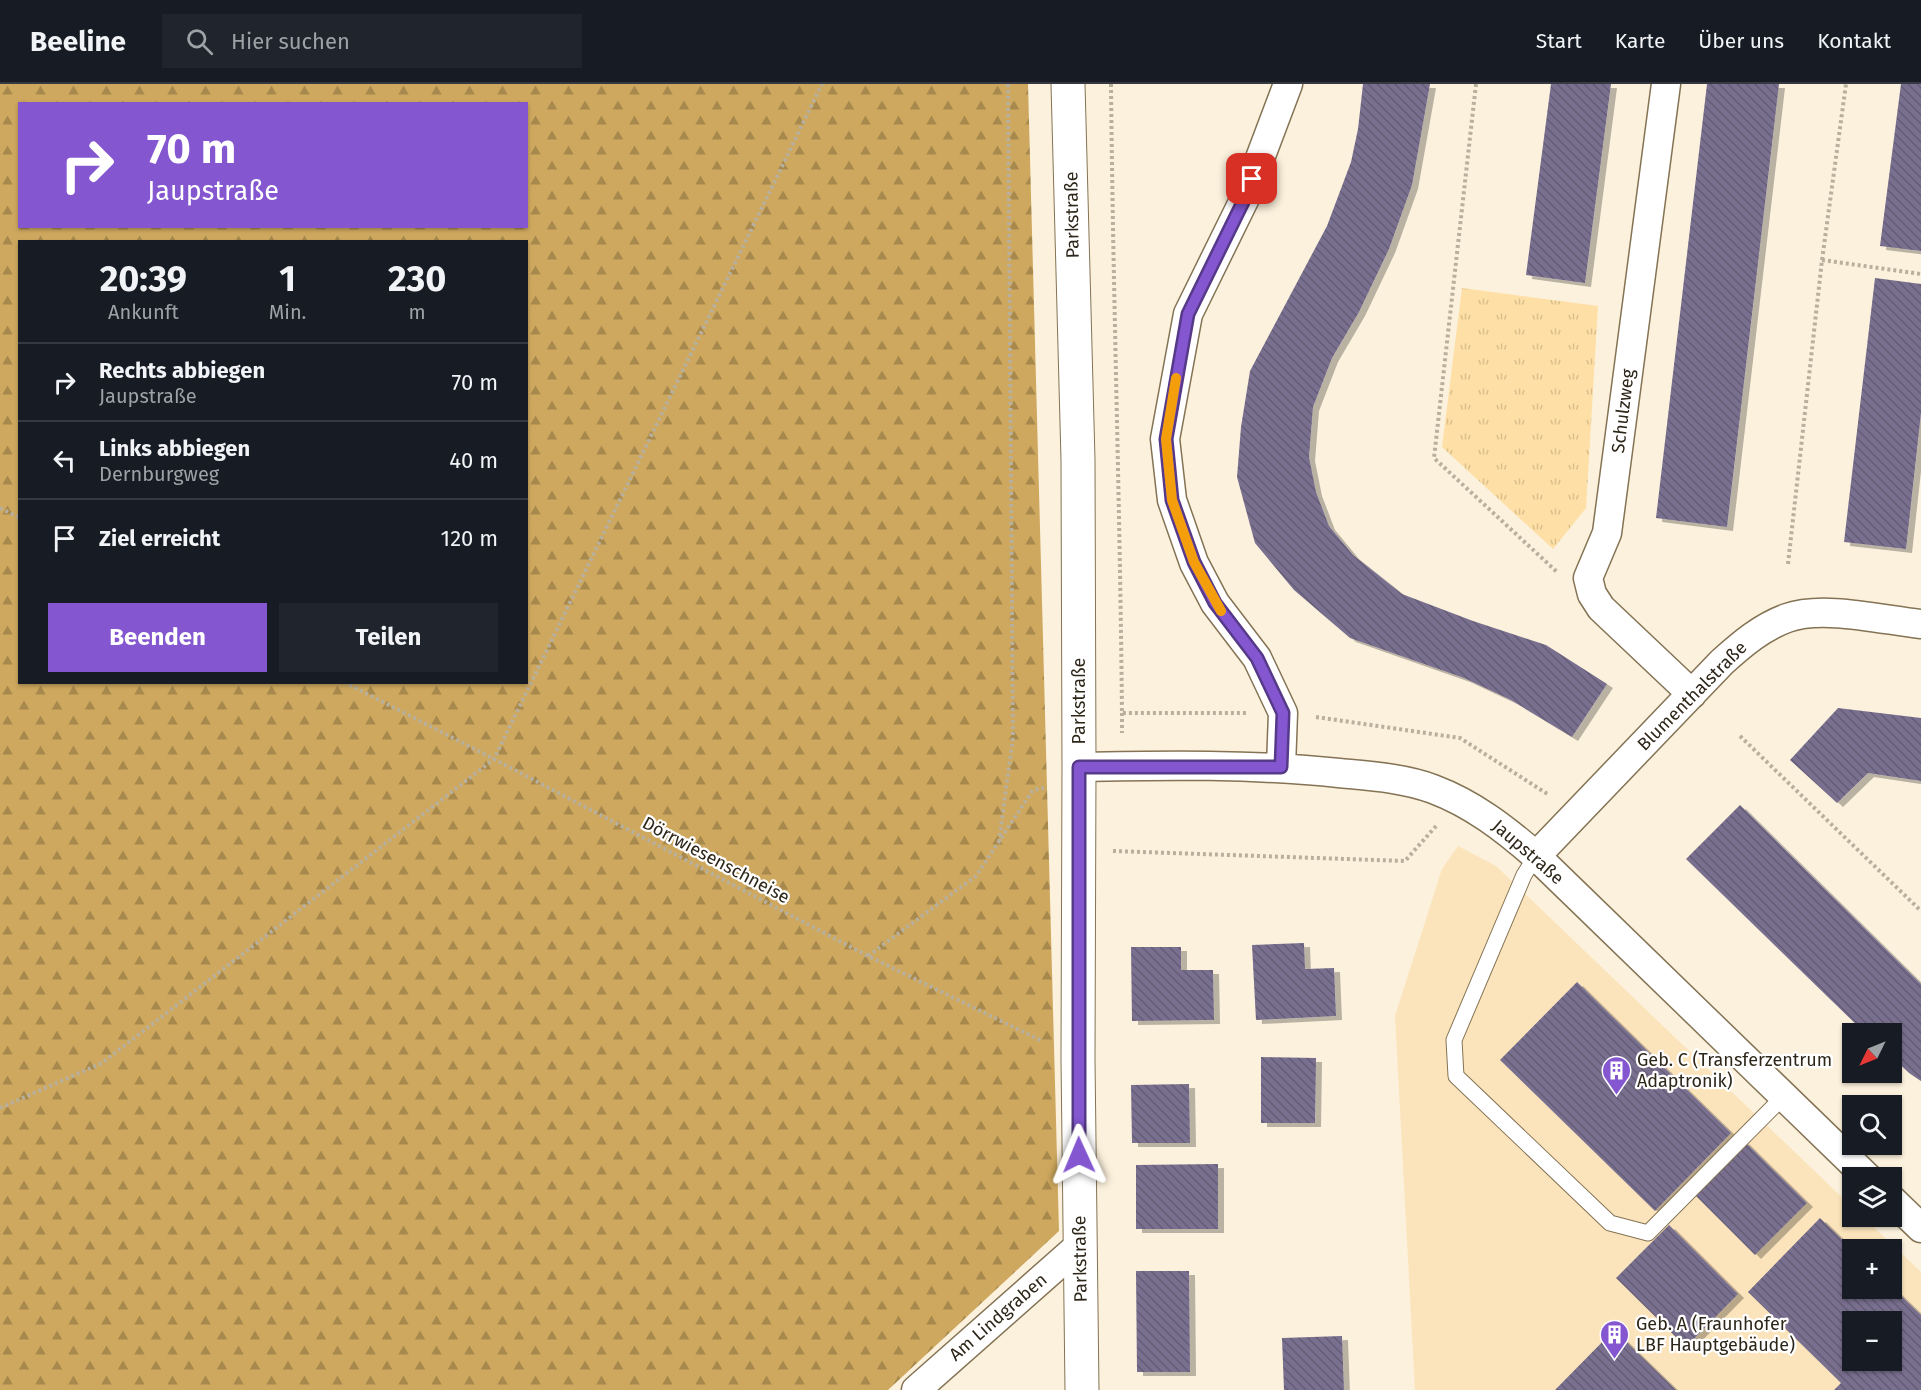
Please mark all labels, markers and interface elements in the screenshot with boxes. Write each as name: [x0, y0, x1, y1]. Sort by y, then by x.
search box: [162, 14, 582, 68]
text: Beeline: [30, 25, 126, 58]
icon: search: [183, 25, 216, 58]
text: Hier suchen: [231, 28, 350, 55]
text: Start: [1536, 28, 1582, 54]
text: Karte: [1615, 28, 1665, 54]
text: Über uns: [1698, 28, 1784, 54]
text: Kontakt: [1817, 28, 1891, 54]
text: 70 m: [147, 124, 236, 174]
icon: right: [48, 126, 126, 204]
pin: [1226, 153, 1277, 204]
icon: arrive: [1235, 162, 1268, 195]
street label: Parkstraße: [1060, 171, 1084, 259]
text: Jaupstraße: [147, 175, 279, 207]
text: 20:39: [100, 257, 187, 301]
text: 1: [279, 257, 296, 301]
text: 230: [388, 257, 446, 301]
text: Ankunft: [108, 300, 179, 324]
text: Min.: [269, 300, 306, 324]
text: m: [409, 300, 426, 324]
text: Rechts abbiegen: [99, 357, 265, 384]
icon: right: [48, 366, 81, 399]
street label: Schulzweg: [1607, 367, 1639, 454]
text: 70 m: [452, 369, 498, 396]
text: Jaupstraße: [99, 384, 197, 408]
text: Links abbiegen: [99, 435, 250, 462]
icon: left: [48, 444, 81, 477]
text: 40 m: [449, 447, 498, 474]
text: Dernburgweg: [99, 462, 219, 486]
icon: arrive: [48, 522, 81, 555]
text: Ziel erreicht: [99, 525, 220, 552]
text: 120 m: [441, 525, 498, 552]
button: Beenden: [48, 603, 267, 672]
button: Teilen: [279, 603, 498, 672]
street label: Blumenthalstraße: [1633, 637, 1751, 755]
street label: Parkstraße: [1068, 658, 1090, 744]
street label: Dörrwiesenschneise: [639, 812, 793, 908]
street label: Jaupstraße: [1488, 815, 1568, 889]
north arrow: [1842, 1023, 1902, 1083]
map controls: [1842, 1023, 1902, 1371]
place label: Geb. C (Transferzentrum Adaptronik): [1637, 1049, 1832, 1092]
building icon: Geb. C (Transferzentrum Adaptronik): [1600, 1054, 1632, 1096]
button: search: [1842, 1095, 1902, 1155]
position arrow: [1047, 1123, 1111, 1187]
button: layers: [1842, 1167, 1902, 1227]
street label: Parkstraße: [1068, 1215, 1092, 1303]
button: +: [1842, 1239, 1902, 1299]
street label: Am Lindgraben: [945, 1269, 1051, 1365]
button: −: [1842, 1311, 1902, 1371]
place label: Geb. A (Fraunhofer LBF Hauptgebäude): [1636, 1313, 1795, 1356]
building icon: Geb. A (Fraunhofer LBF Hauptgebäude): [1599, 1318, 1631, 1360]

